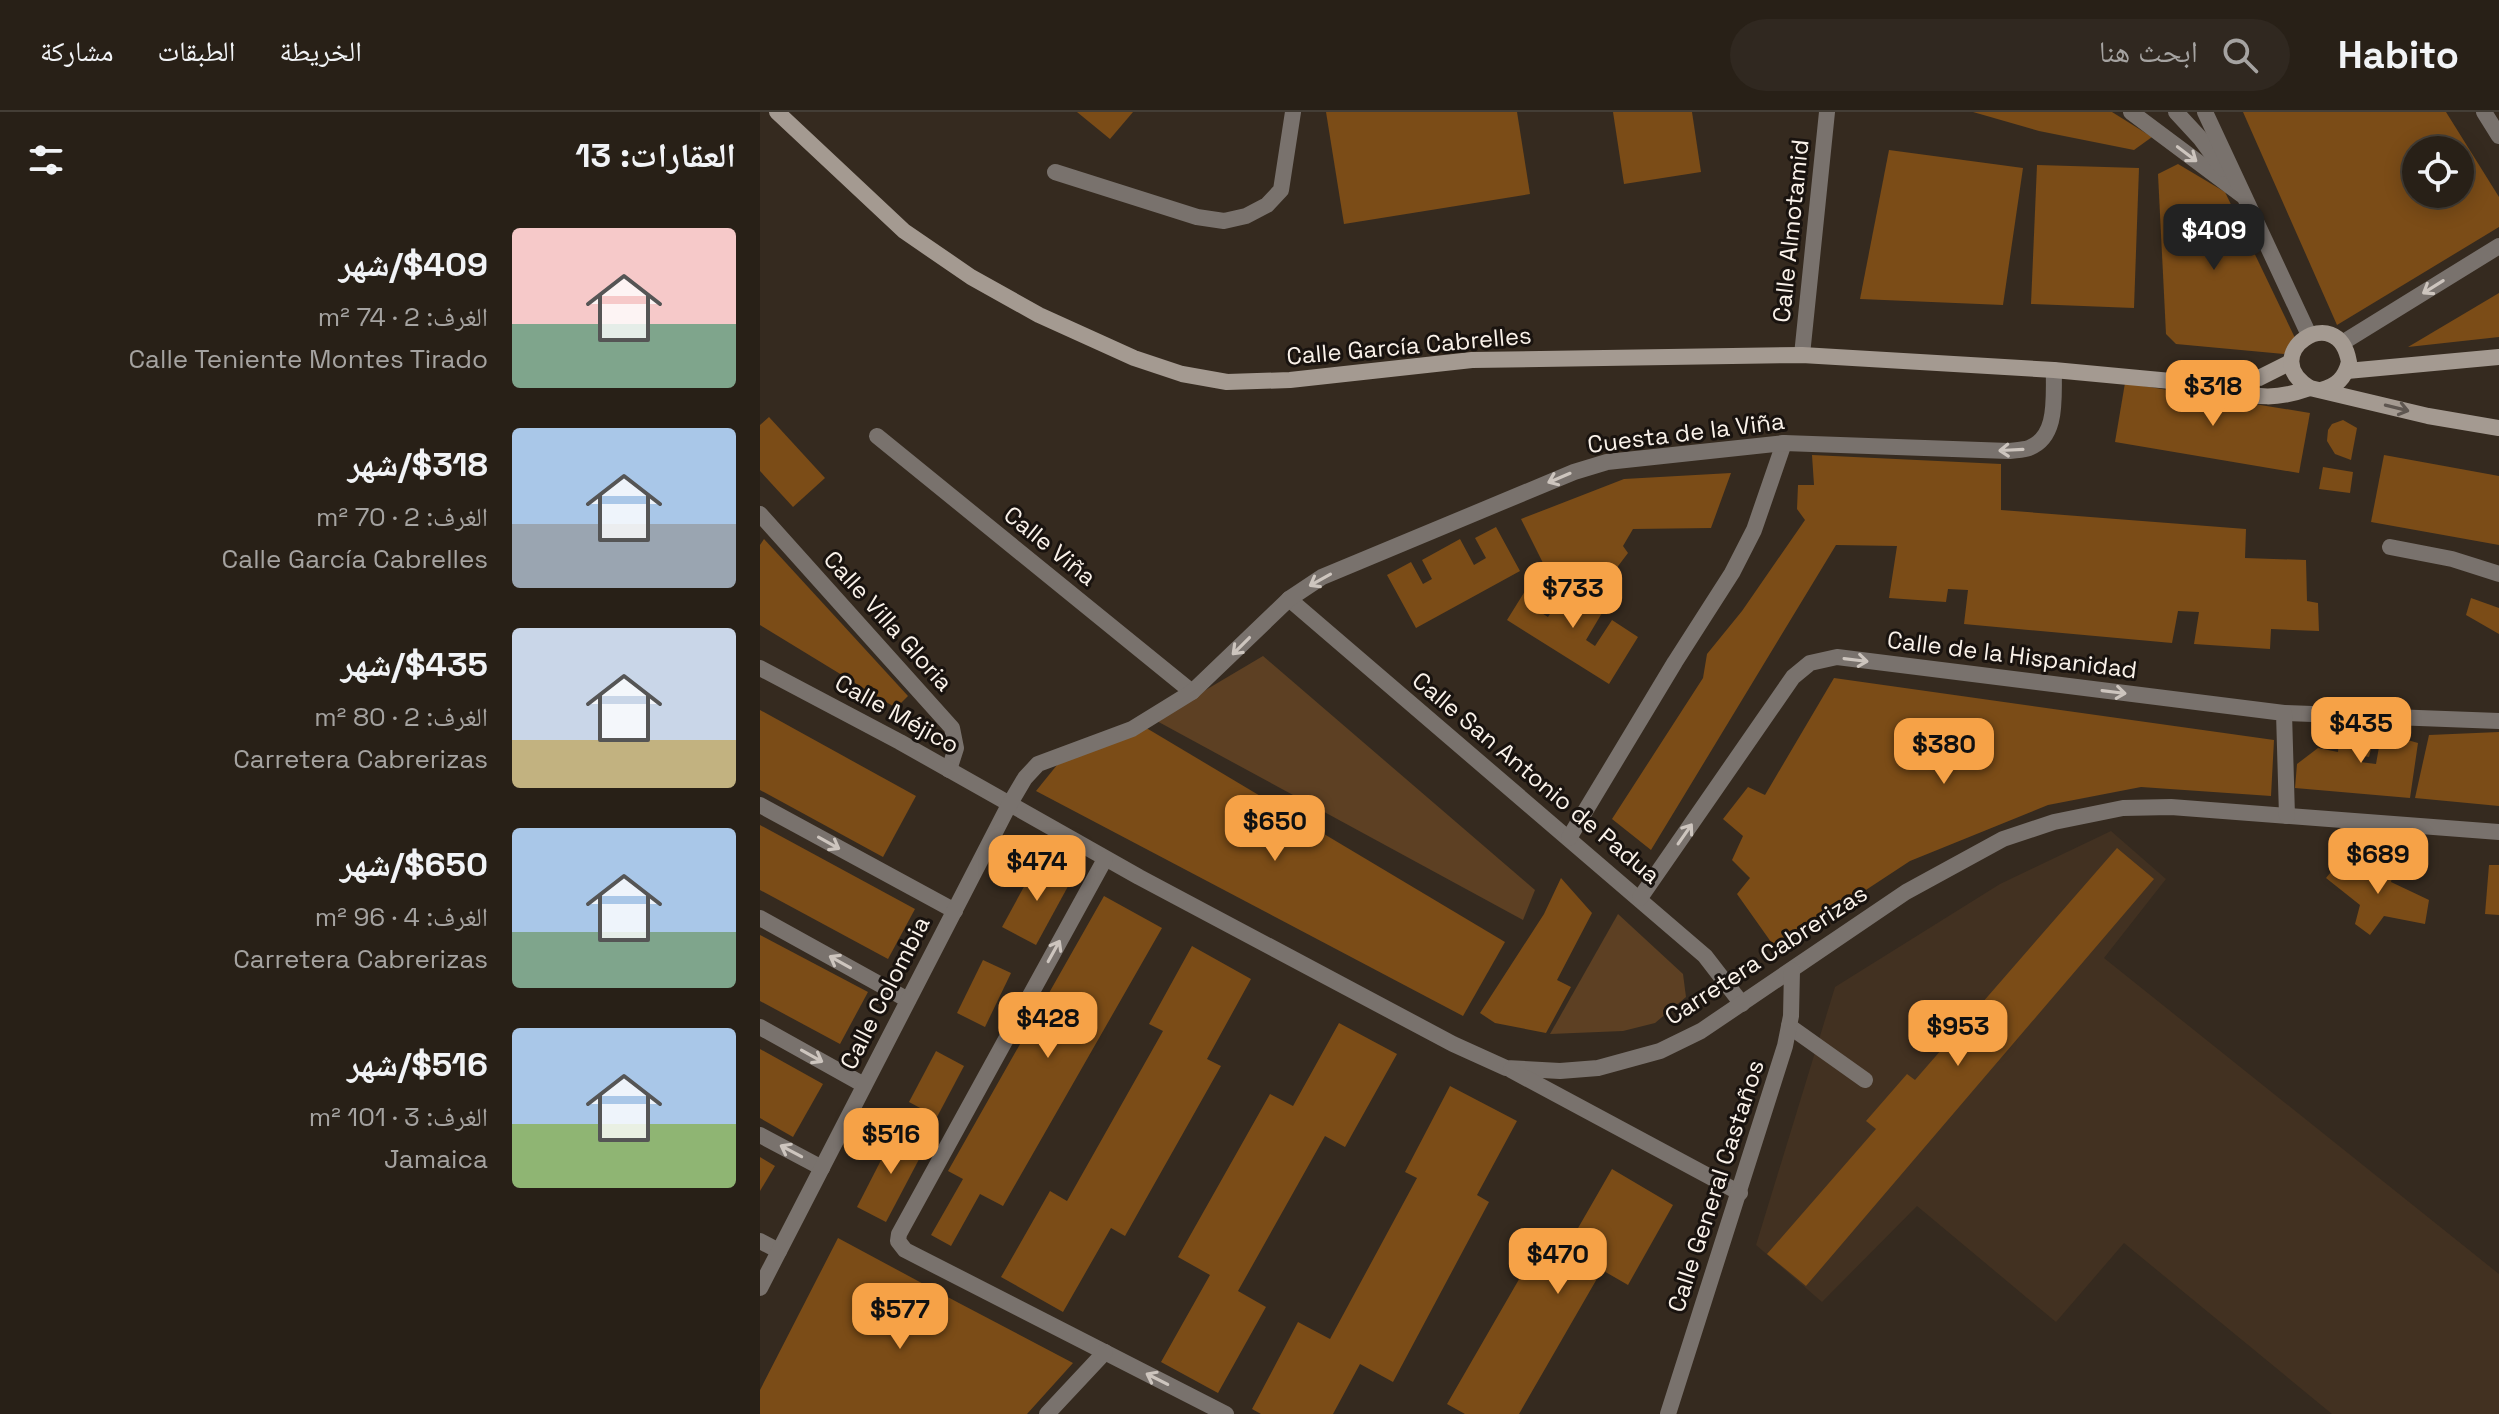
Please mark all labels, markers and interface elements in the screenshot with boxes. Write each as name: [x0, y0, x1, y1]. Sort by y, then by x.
search box: [1730, 19, 2290, 91]
text: Habito: [2338, 31, 2459, 79]
text: ابحث هنا: [2099, 32, 2198, 71]
text: مشاركة: [40, 33, 114, 69]
text: الطبقات: [158, 33, 235, 69]
text: الخريطة: [279, 33, 362, 69]
icon: search: [2218, 33, 2262, 77]
text: العقارات: 13: [575, 134, 736, 177]
map controls: [2402, 136, 2474, 208]
button: locate: [2402, 136, 2474, 208]
icon: filters: [24, 138, 68, 182]
street label: Calle Almotamid: [1765, 138, 1816, 324]
one-way arrow: [2176, 145, 2197, 162]
pin: $409: [2167, 204, 2261, 272]
text: $409: [2181, 213, 2247, 247]
text: $409/شهر: [339, 243, 488, 286]
icon: home: [576, 260, 672, 356]
one-way arrow: [2422, 279, 2445, 295]
text: الغرف: 2 · 74 m²: [318, 300, 488, 334]
street label: Calle García Cabrelles: [1285, 319, 1533, 372]
text: Calle Teniente Montes Tirado: [128, 342, 488, 376]
pin: $318: [2166, 360, 2260, 428]
text: $318: [2184, 369, 2242, 403]
one-way arrow: [2383, 402, 2409, 417]
street label: Cuesta de la Viña: [1586, 405, 1786, 460]
one-way arrow: [1998, 442, 2025, 457]
text: $318/شهر: [348, 443, 488, 486]
icon: home: [576, 460, 672, 556]
one-way arrow: [1547, 472, 1572, 486]
street label: Calle Viña: [998, 499, 1103, 592]
text: الغرف: 2 · 70 m²: [316, 500, 488, 534]
text: Calle García Cabrelles: [222, 542, 488, 576]
street label: Calle Villa Gloria: [817, 544, 960, 698]
pin: $733: [1526, 562, 1620, 630]
text: $733: [1542, 571, 1604, 605]
one-way arrow: [1309, 572, 1332, 588]
street label: Calle de la Hispanidad: [1885, 624, 2139, 685]
one-way arrow: [1231, 636, 1250, 656]
text: $435/شهر: [341, 643, 488, 686]
one-way arrow: [1842, 652, 1869, 667]
icon: home: [576, 660, 672, 756]
street label: Calle San Antonio de Padua: [1406, 665, 1667, 891]
street label: Calle Méjico: [830, 667, 965, 760]
one-way arrow: [2101, 685, 2126, 700]
pin: $435: [2314, 697, 2408, 765]
text: الغرف: 2 · 80 m²: [314, 700, 488, 734]
text: $435: [2329, 706, 2393, 740]
pin: $380: [1897, 718, 1991, 786]
text: $380: [1912, 727, 1976, 761]
text: Carretera Cabrerizas: [233, 742, 488, 776]
pin: $650: [1228, 795, 1322, 863]
text: $650: [1243, 804, 1307, 838]
one-way arrow: [1677, 823, 1693, 846]
pin: $689: [2331, 828, 2425, 896]
one-way arrow: [816, 835, 840, 851]
pin: $474: [990, 835, 1084, 903]
text: $689: [2346, 837, 2410, 871]
text: $650/شهر: [340, 843, 488, 886]
text: $474: [1007, 844, 1067, 878]
icon: home: [576, 860, 672, 956]
street label: Carretera Cabrerizas: [1659, 878, 1873, 1032]
text: الغرف: 4 · 96 m²: [315, 900, 488, 934]
street label: Calle Colombia: [833, 911, 937, 1075]
one-way arrow: [1047, 940, 1063, 963]
text: Carretera Cabrerizas: [233, 942, 488, 976]
one-way arrow: [829, 954, 852, 970]
pin: $428: [1001, 992, 1095, 1060]
pin: $953: [1911, 1000, 2005, 1068]
text: $428: [1016, 1001, 1080, 1035]
text: $953: [1926, 1009, 1990, 1043]
text: $516/شهر: [347, 1043, 488, 1086]
one-way arrow: [800, 1048, 823, 1064]
street label: Calle General Castaños: [1660, 1056, 1771, 1316]
icon: home: [576, 1060, 672, 1156]
text: الغرف: 3 · 101 m²: [309, 1100, 488, 1134]
pin: $516: [844, 1108, 938, 1176]
text: $516: [862, 1117, 920, 1151]
text: Jamaica: [384, 1142, 488, 1176]
one-way arrow: [780, 1143, 803, 1159]
pin: $470: [1511, 1228, 1605, 1296]
text: $470: [1527, 1237, 1589, 1271]
pin: $577: [853, 1283, 947, 1351]
text: $577: [870, 1292, 930, 1326]
one-way arrow: [1145, 1370, 1169, 1386]

